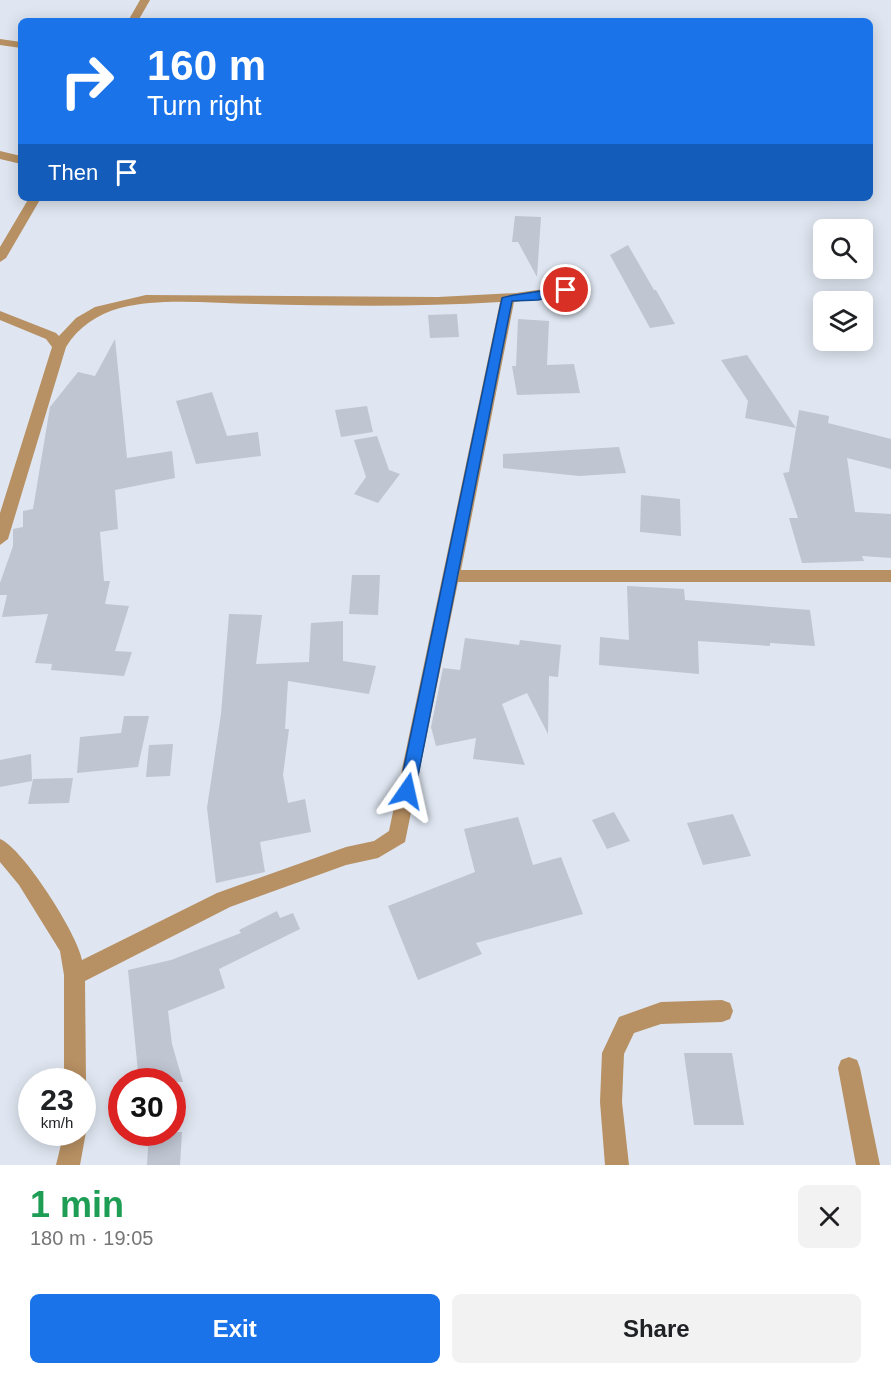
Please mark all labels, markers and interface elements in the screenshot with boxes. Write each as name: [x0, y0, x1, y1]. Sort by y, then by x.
icon: right: [48, 42, 126, 120]
text: 160 m: [147, 42, 266, 89]
text: Turn right: [147, 91, 262, 121]
icon: arrive: [110, 156, 143, 189]
text: Then: [48, 160, 98, 185]
map controls: [813, 219, 873, 351]
button: search: [813, 219, 873, 279]
pin: [540, 264, 591, 315]
icon: arrive: [549, 273, 582, 306]
button: layers: [813, 291, 873, 351]
position arrow: [375, 759, 439, 823]
speed limit sign: 30: [108, 1068, 186, 1146]
text: 23: [40, 1083, 74, 1116]
text: km/h: [41, 1114, 73, 1131]
text: 1 min: [30, 1184, 124, 1225]
button: close: [798, 1185, 861, 1248]
text: 180 m · 19:05: [30, 1227, 153, 1249]
button: Exit: [30, 1294, 440, 1363]
button: Share: [452, 1294, 861, 1363]

